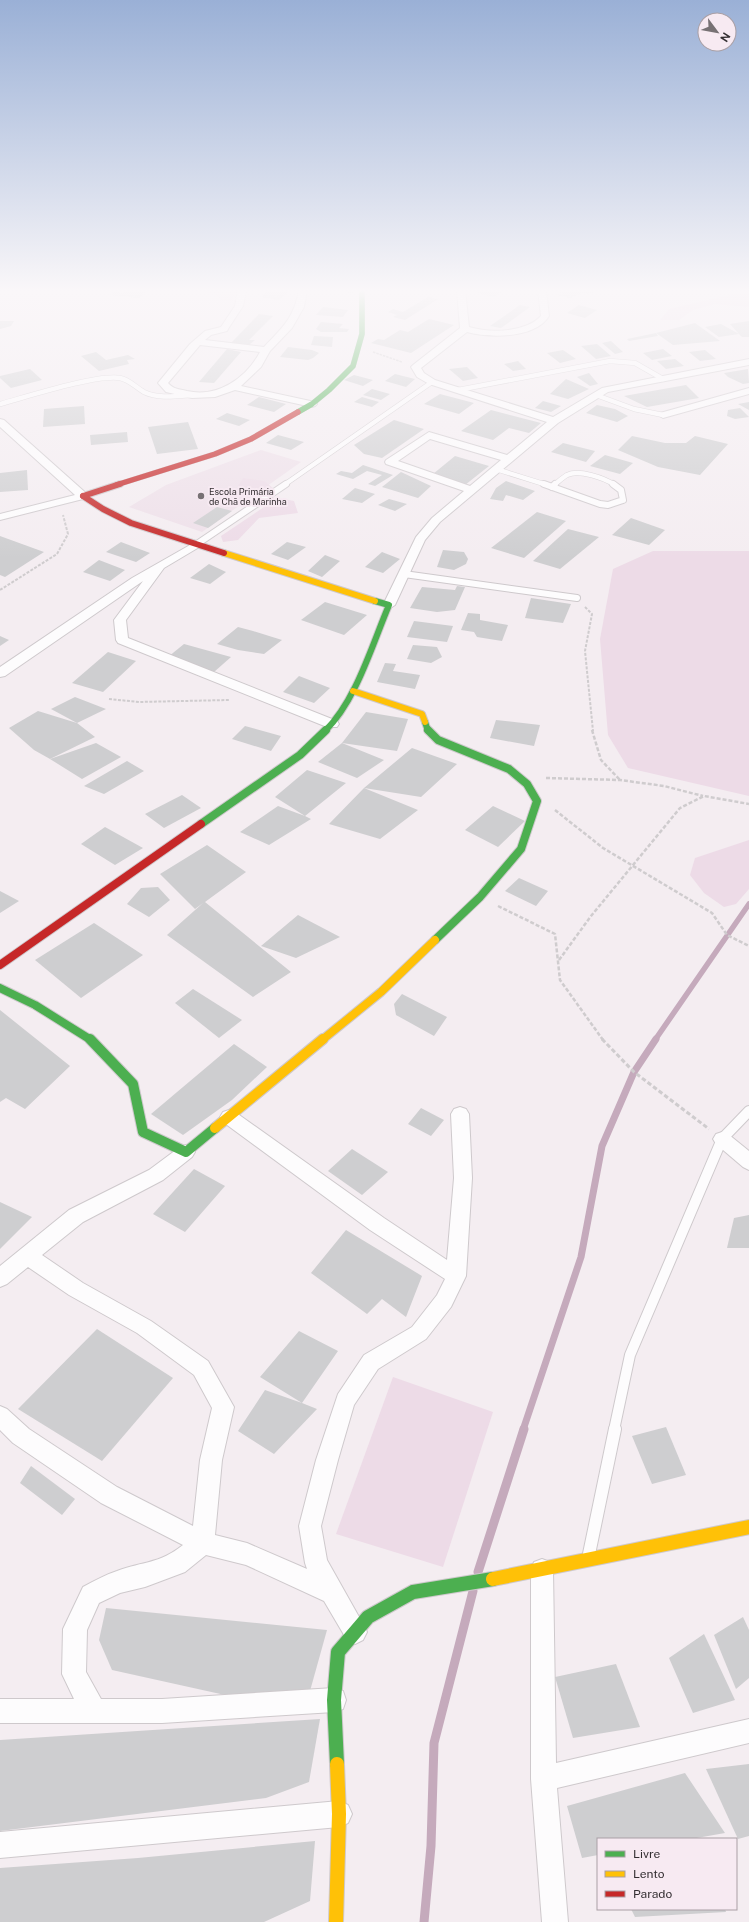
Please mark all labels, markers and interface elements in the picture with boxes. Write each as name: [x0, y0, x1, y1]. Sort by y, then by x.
north arrow: [697, 12, 737, 52]
text: N: [718, 30, 733, 44]
place label: Escola Primária de Chã de Marinha: [209, 486, 287, 507]
marker: Escola Primária de Chã de Marinha: [196, 491, 206, 501]
legend: [597, 1838, 737, 1910]
text: Livre: [633, 1847, 661, 1861]
text: Lento: [633, 1867, 665, 1881]
text: Parado: [633, 1887, 672, 1901]

